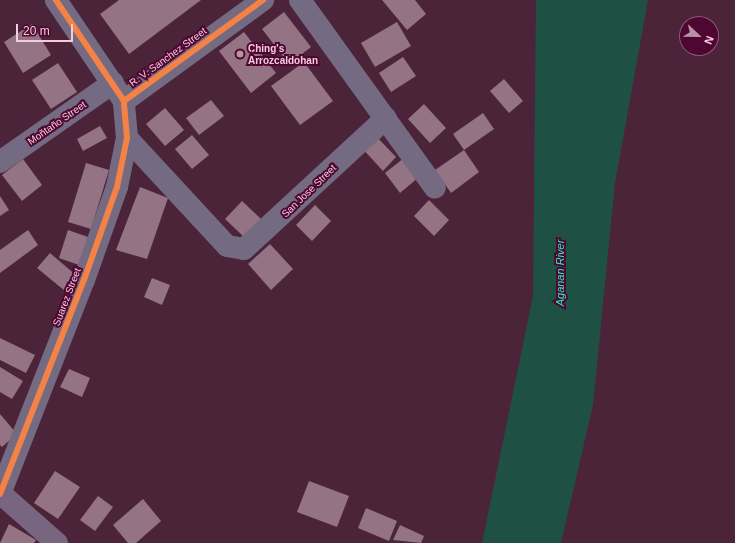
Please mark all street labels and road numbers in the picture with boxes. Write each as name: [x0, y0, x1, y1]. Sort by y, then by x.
street label: R. V. Sanchez Street: [127, 25, 209, 89]
street label: Moñtaño Street: [26, 98, 88, 148]
street label: San Jose Street: [279, 162, 339, 220]
street label: Suarez Street: [50, 266, 84, 328]

